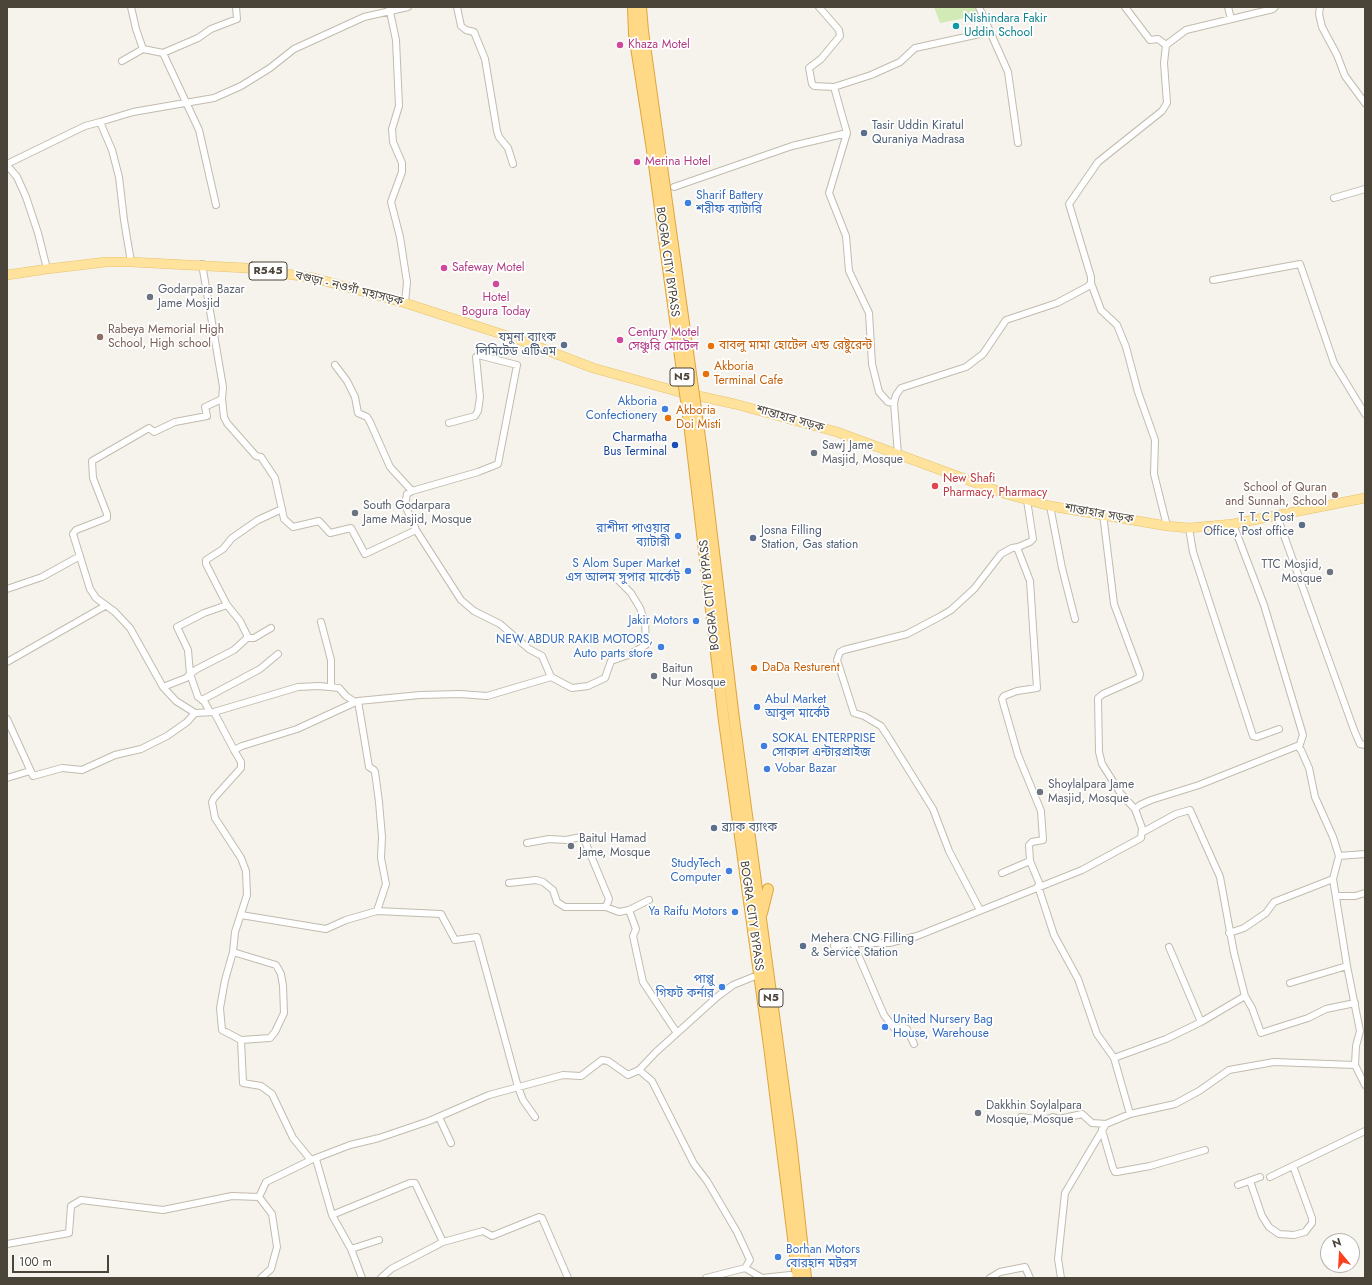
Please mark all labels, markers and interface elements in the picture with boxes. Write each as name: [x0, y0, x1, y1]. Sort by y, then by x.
place label: Nishindara Fakir Uddin School: [964, 12, 1047, 40]
marker: Nishindara Fakir Uddin School: [951, 21, 961, 31]
place label: Khaza Motel: [628, 38, 690, 52]
marker: Khaza Motel: [615, 40, 625, 50]
place label: Tasir Uddin Kiratul Quraniya Madrasa: [872, 119, 965, 147]
marker: Tasir Uddin Kiratul Quraniya Madrasa: [859, 128, 869, 138]
place label: Merina Hotel: [645, 155, 711, 169]
marker: Merina Hotel: [632, 157, 642, 167]
place label: Sharif Battery শরীফ ব্যাটারি: [696, 189, 763, 217]
marker: Sharif Battery শরীফ ব্যাটারি: [683, 198, 693, 208]
street label: BOGRA CITY BYPASS: [652, 206, 682, 318]
place label: Safeway Motel: [452, 261, 525, 275]
road number: R545: [249, 262, 287, 280]
marker: Safeway Motel: [439, 263, 449, 273]
street label: বগুড়া - নওগাঁ মহাসড়ক: [293, 269, 405, 309]
marker: Hotel Bogura Today: [491, 279, 501, 289]
place label: Godarpara Bazar Jame Mosjid: [158, 283, 245, 311]
place label: Hotel Bogura Today: [462, 291, 530, 319]
marker: Godarpara Bazar Jame Mosjid: [145, 292, 155, 302]
place label: Rabeya Memorial High School, High school: [108, 323, 224, 351]
place label: Century Motel সেঞ্চুরি মোটেল: [628, 326, 699, 354]
place label: যমুনা ব্যাংক লিমিটেড এটিএম: [476, 331, 556, 359]
marker: Rabeya Memorial High School, High school: [95, 332, 105, 342]
marker: Century Motel সেঞ্চুরি মোটেল: [615, 335, 625, 345]
place label: বাবলু মামা হোটেল এন্ড রেষ্টুরেন্ট: [719, 339, 872, 353]
marker: যমুনা ব্যাংক লিমিটেড এটিএম: [559, 340, 569, 350]
marker: বাবলু মামা হোটেল এন্ড রেষ্টুরেন্ট: [706, 341, 716, 351]
place label: Akboria Terminal Cafe: [714, 360, 783, 388]
road number: N5: [670, 368, 694, 386]
marker: Akboria Terminal Cafe: [701, 369, 711, 379]
place label: Akboria Confectionery: [586, 395, 657, 423]
street label: শান্তাহার সড়ক: [755, 402, 825, 436]
marker: Akboria Confectionery: [660, 404, 670, 414]
place label: Akboria Doi Misti: [676, 404, 721, 432]
marker: Akboria Doi Misti: [663, 413, 673, 423]
place label: Charmatha Bus Terminal: [604, 431, 667, 459]
place label: Sawj Jame Masjid, Mosque: [822, 439, 903, 467]
marker: Charmatha Bus Terminal: [670, 440, 680, 450]
marker: Sawj Jame Masjid, Mosque: [809, 448, 819, 458]
place label: New Shafi Pharmacy, Pharmacy: [943, 472, 1047, 500]
marker: New Shafi Pharmacy, Pharmacy: [930, 481, 940, 491]
place label: School of Quran and Sunnah, School: [1225, 481, 1327, 509]
marker: School of Quran and Sunnah, School: [1330, 490, 1340, 500]
place label: South Godarpara Jame Masjid, Mosque: [363, 499, 472, 527]
street label: শান্তাহার সড়ক: [1063, 501, 1135, 527]
marker: South Godarpara Jame Masjid, Mosque: [350, 508, 360, 518]
place label: T. T. C Post Office, Post office: [1203, 511, 1294, 539]
marker: T. T. C Post Office, Post office: [1297, 520, 1307, 530]
place label: রাশীদা পাওয়ার ব্যাটারী: [596, 522, 670, 550]
place label: Josna Filling Station, Gas station: [761, 524, 858, 552]
marker: রাশীদা পাওয়ার ব্যাটারী: [673, 531, 683, 541]
marker: Josna Filling Station, Gas station: [748, 533, 758, 543]
street label: BOGRA CITY BYPASS: [697, 539, 723, 651]
place label: S Alom Super Market এস আলম সুপার মার্কেট: [565, 557, 680, 585]
place label: TTC Mosjid, Mosque: [1261, 558, 1322, 586]
marker: S Alom Super Market এস আলম সুপার মার্কেট: [683, 566, 693, 576]
marker: TTC Mosjid, Mosque: [1325, 567, 1335, 577]
place label: Jakir Motors: [629, 614, 688, 628]
marker: Jakir Motors: [691, 616, 701, 626]
place label: NEW ABDUR RAKIB MOTORS, Auto parts store: [496, 633, 653, 661]
marker: NEW ABDUR RAKIB MOTORS, Auto parts store: [656, 642, 666, 652]
place label: DaDa Resturent: [762, 661, 840, 675]
place label: Baitun Nur Mosque: [662, 662, 726, 690]
marker: DaDa Resturent: [749, 663, 759, 673]
marker: Baitun Nur Mosque: [649, 671, 659, 681]
place label: Abul Market আবুল মার্কেট: [765, 693, 830, 721]
marker: Abul Market আবুল মার্কেট: [752, 702, 762, 712]
place label: SOKAL ENTERPRISE সোকাল এন্টারপ্রাইজ: [772, 732, 876, 760]
marker: SOKAL ENTERPRISE সোকাল এন্টারপ্রাইজ: [759, 741, 769, 751]
place label: Vobar Bazar: [775, 762, 837, 776]
marker: Vobar Bazar: [762, 764, 772, 774]
place label: Shoylalpara Jame Masjid, Mosque: [1048, 778, 1134, 806]
marker: Shoylalpara Jame Masjid, Mosque: [1035, 787, 1045, 797]
place label: ব্র্যাক ব্যাংক: [722, 821, 777, 835]
marker: ব্র্যাক ব্যাংক: [709, 823, 719, 833]
place label: Baitul Hamad Jame, Mosque: [579, 832, 650, 860]
marker: Baitul Hamad Jame, Mosque: [566, 841, 576, 851]
place label: StudyTech Computer: [671, 857, 721, 885]
street label: BOGRA CITY BYPASS: [736, 860, 766, 972]
marker: StudyTech Computer: [724, 866, 734, 876]
place label: Ya Raifu Motors: [648, 905, 727, 919]
marker: Ya Raifu Motors: [730, 907, 740, 917]
place label: Mehera CNG Filling & Service Station: [811, 932, 914, 960]
marker: Mehera CNG Filling & Service Station: [798, 941, 808, 951]
place label: পাপ্পু গিফট কর্নার: [656, 973, 714, 1001]
marker: পাপ্পু গিফট কর্নার: [717, 982, 727, 992]
road number: N5: [759, 989, 783, 1007]
place label: United Nursery Bag House, Warehouse: [893, 1013, 993, 1041]
marker: United Nursery Bag House, Warehouse: [880, 1022, 890, 1032]
place label: Dakkhin Soylalpara Mosque, Mosque: [986, 1099, 1082, 1127]
marker: Dakkhin Soylalpara Mosque, Mosque: [973, 1108, 983, 1118]
north arrow: [1320, 1233, 1360, 1273]
text: N: [1330, 1234, 1343, 1251]
place label: Borhan Motors বোরহান মটরস: [786, 1243, 860, 1271]
scale bar: [14, 1247, 111, 1273]
marker: Borhan Motors বোরহান মটরস: [773, 1252, 783, 1262]
text: 100 m: [19, 1253, 52, 1271]

